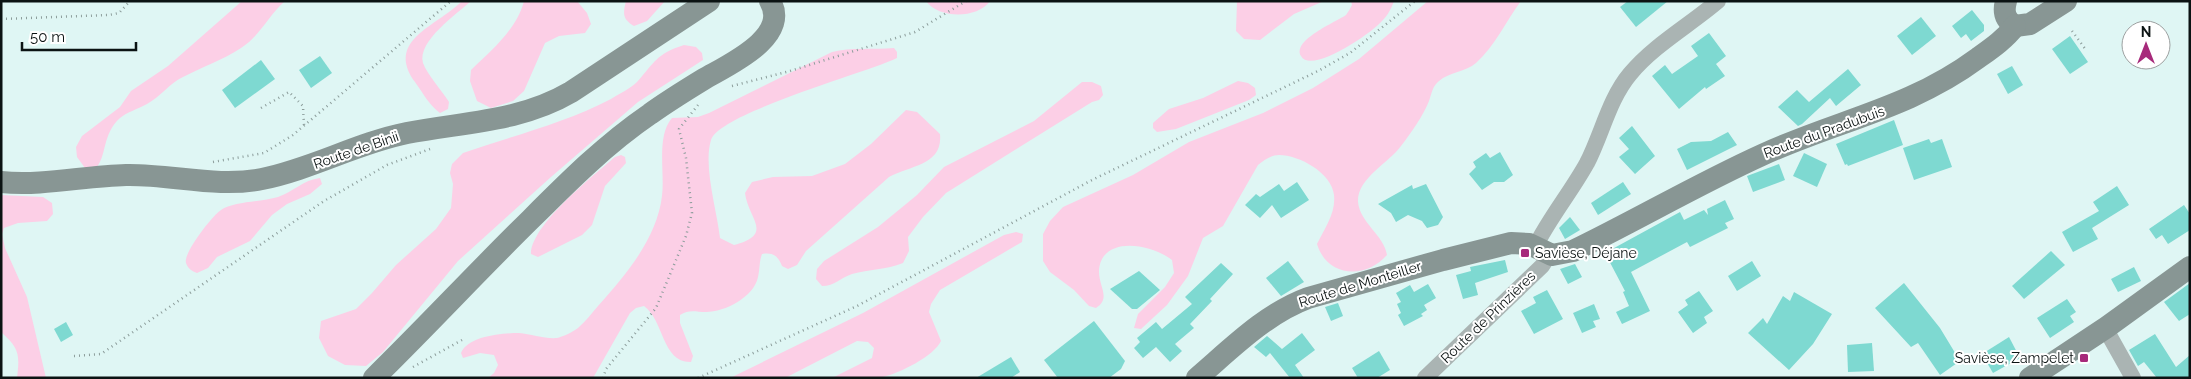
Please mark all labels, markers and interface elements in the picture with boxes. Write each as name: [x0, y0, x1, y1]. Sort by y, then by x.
scale bar: [22, 20, 136, 52]
north arrow: [2121, 20, 2171, 70]
text: N: [2141, 24, 2151, 40]
text: 50 m: [30, 28, 65, 46]
street label: Route du Pradubuis: [1761, 103, 1887, 161]
street label: Route de Binii: [311, 128, 401, 172]
place label: Savièse, Déjane: [1535, 245, 1637, 261]
marker: Savièse, Déjane: [1519, 247, 1531, 259]
street label: Route de Monteiller: [1297, 258, 1423, 310]
street label: Route de Prinzières: [1437, 268, 1539, 366]
place label: Savièse, Zampelet: [1955, 350, 2074, 366]
marker: Savièse, Zampelet: [2078, 352, 2090, 364]

